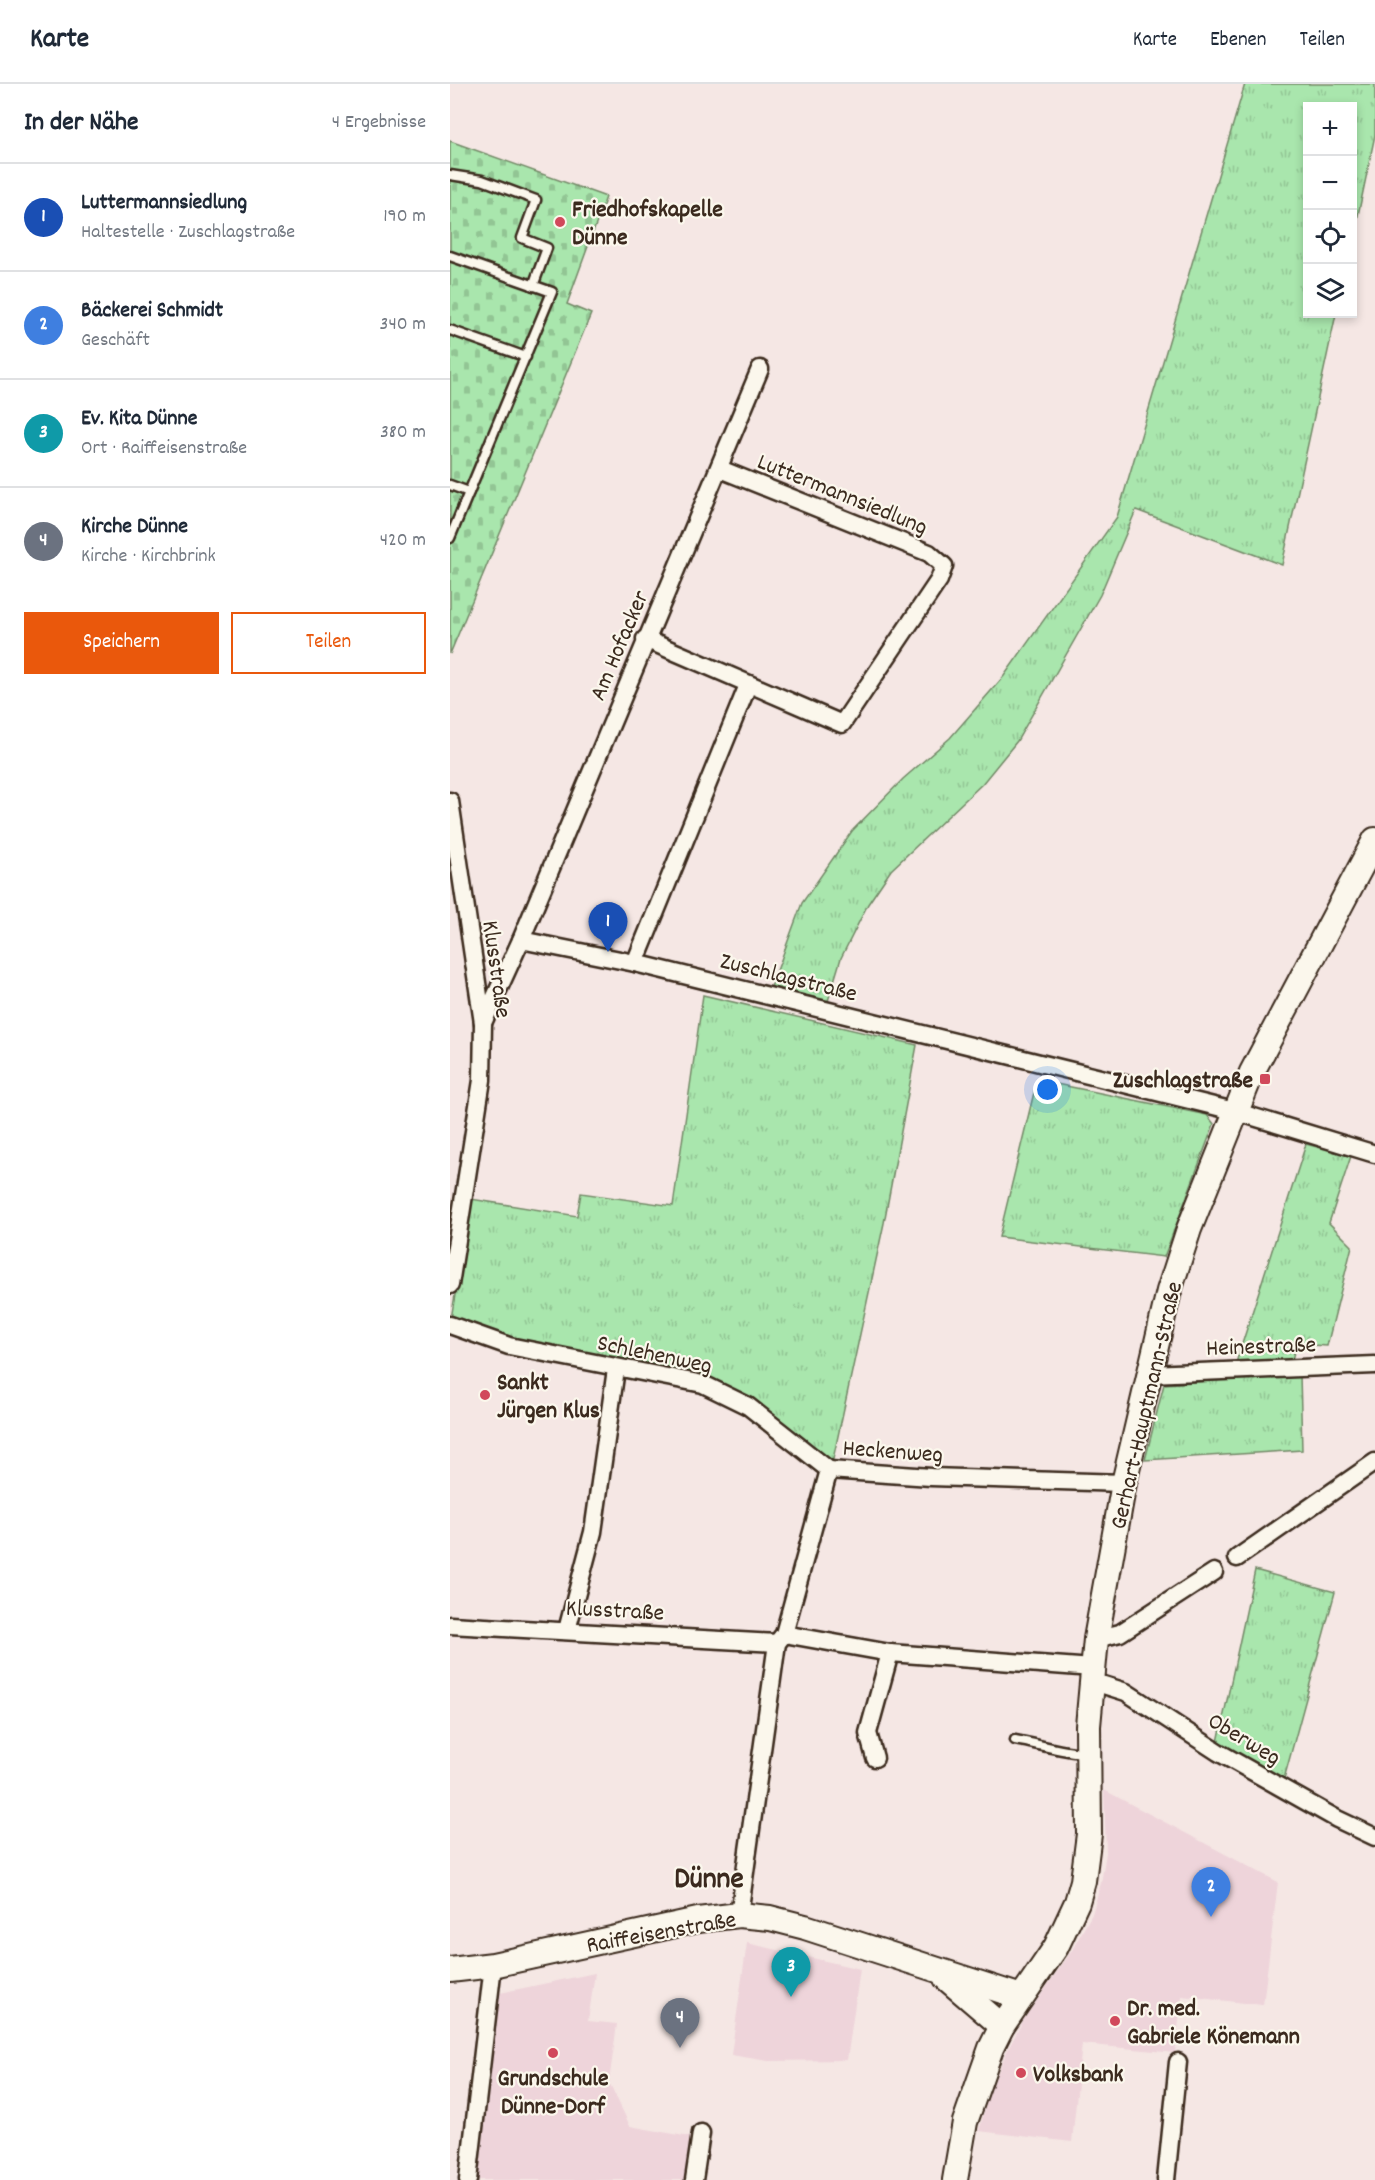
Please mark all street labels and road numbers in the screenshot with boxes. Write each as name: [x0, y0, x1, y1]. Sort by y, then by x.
street label: Luttermannsiedlung: [751, 446, 932, 545]
street label: Am Hofacker: [582, 586, 659, 707]
street label: Klusstraße: [471, 918, 519, 1020]
street label: Zuschlagstraße: [716, 945, 860, 1012]
street label: Gerhart-Hauptmann-Straße: [1103, 1278, 1193, 1533]
street label: Schlehenweg: [594, 1327, 715, 1385]
street label: Heinestraße: [1206, 1329, 1317, 1367]
street label: Heckenweg: [841, 1433, 944, 1473]
street label: Klusstraße: [565, 1592, 665, 1632]
street label: Oberweg: [1200, 1705, 1287, 1776]
street label: Raiffeisenstraße: [584, 1904, 739, 1964]

